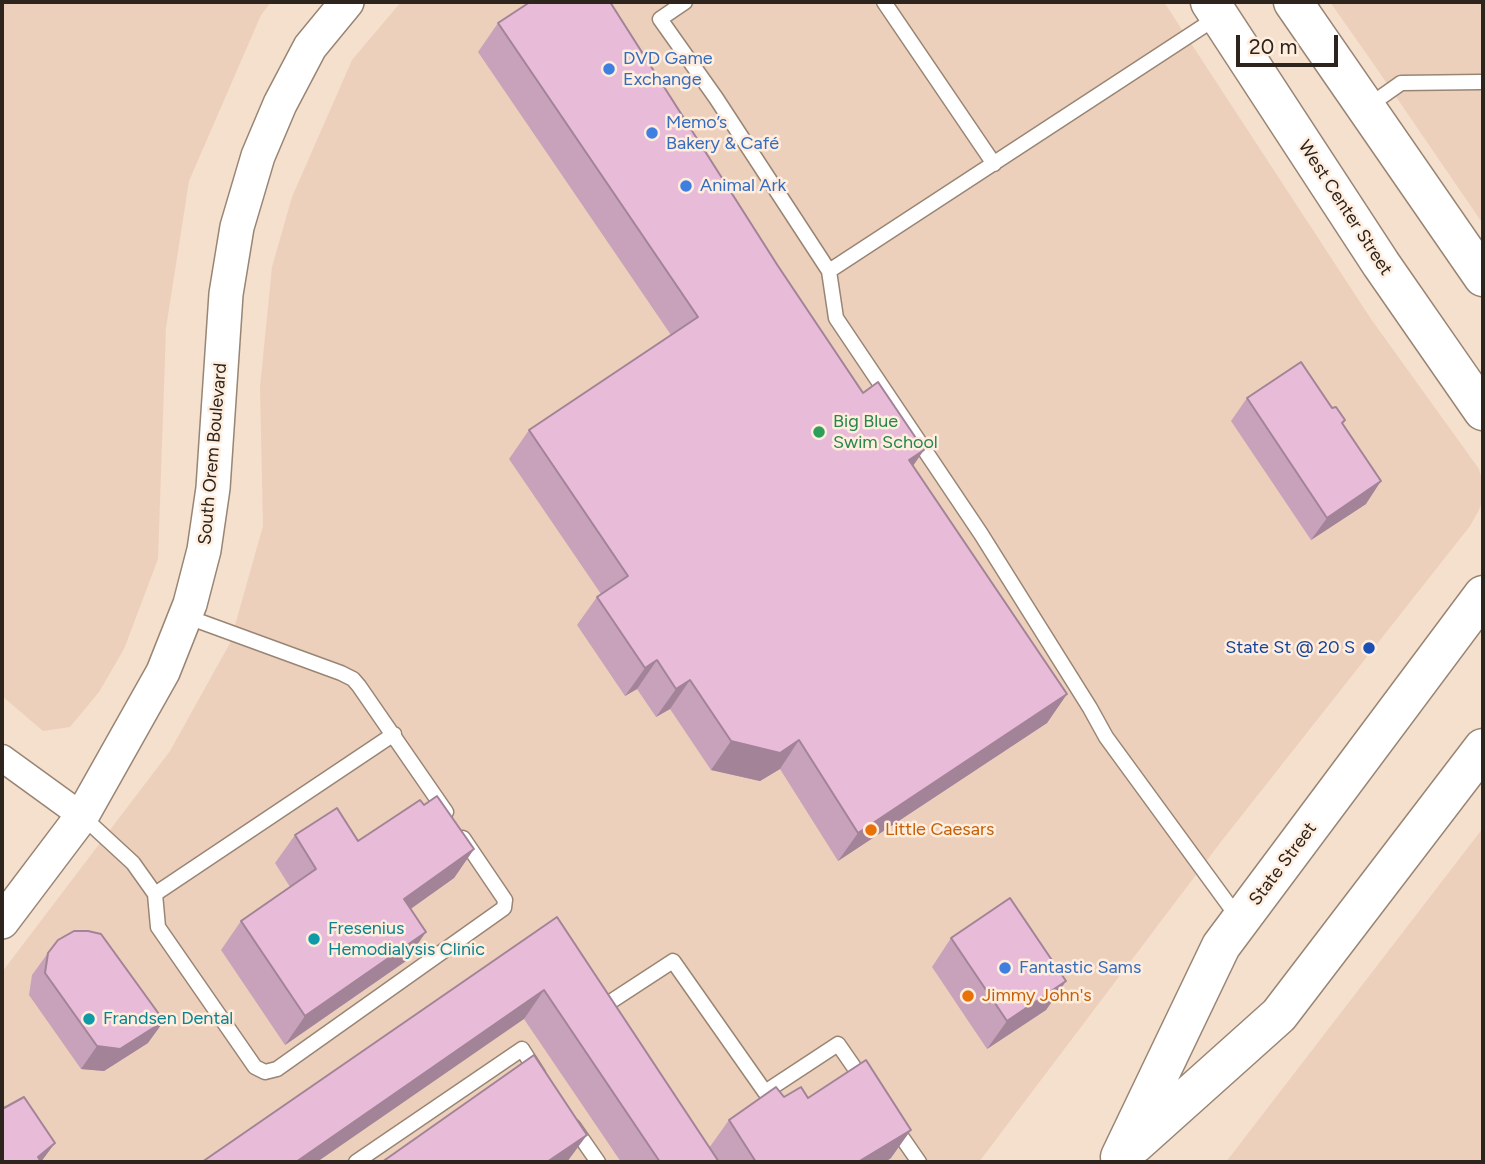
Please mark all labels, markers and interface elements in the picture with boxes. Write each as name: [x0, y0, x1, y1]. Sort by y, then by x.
scale bar: [1240, 21, 1342, 65]
text: 20 m: [1249, 34, 1297, 59]
place label: DVD Game Exchange: [623, 48, 713, 90]
marker: DVD Game Exchange: [601, 61, 617, 77]
place label: Memo’s Bakery & Café: [666, 112, 779, 154]
marker: Memo’s Bakery & Café: [644, 125, 660, 141]
street label: West Center Street: [1293, 137, 1397, 279]
place label: Animal Ark: [700, 175, 786, 197]
marker: Animal Ark: [678, 178, 694, 194]
street label: South Orem Boulevard: [194, 362, 232, 546]
place label: Big Blue Swim School: [833, 411, 938, 453]
marker: Big Blue Swim School: [811, 424, 827, 440]
place label: State St @ 20 S: [1225, 637, 1355, 659]
marker: State St @ 20 S: [1361, 640, 1377, 656]
street label: State Street: [1245, 818, 1321, 910]
place label: Little Caesars: [885, 819, 994, 841]
marker: Little Caesars: [863, 822, 879, 838]
place label: Fresenius Hemodialysis Clinic: [328, 918, 485, 960]
marker: Fresenius Hemodialysis Clinic: [306, 931, 322, 947]
place label: Fantastic Sams: [1019, 957, 1141, 979]
marker: Fantastic Sams: [997, 960, 1013, 976]
place label: Jimmy John's: [982, 985, 1092, 1007]
marker: Jimmy John's: [960, 988, 976, 1004]
place label: Frandsen Dental: [103, 1008, 233, 1030]
marker: Frandsen Dental: [81, 1011, 97, 1027]

